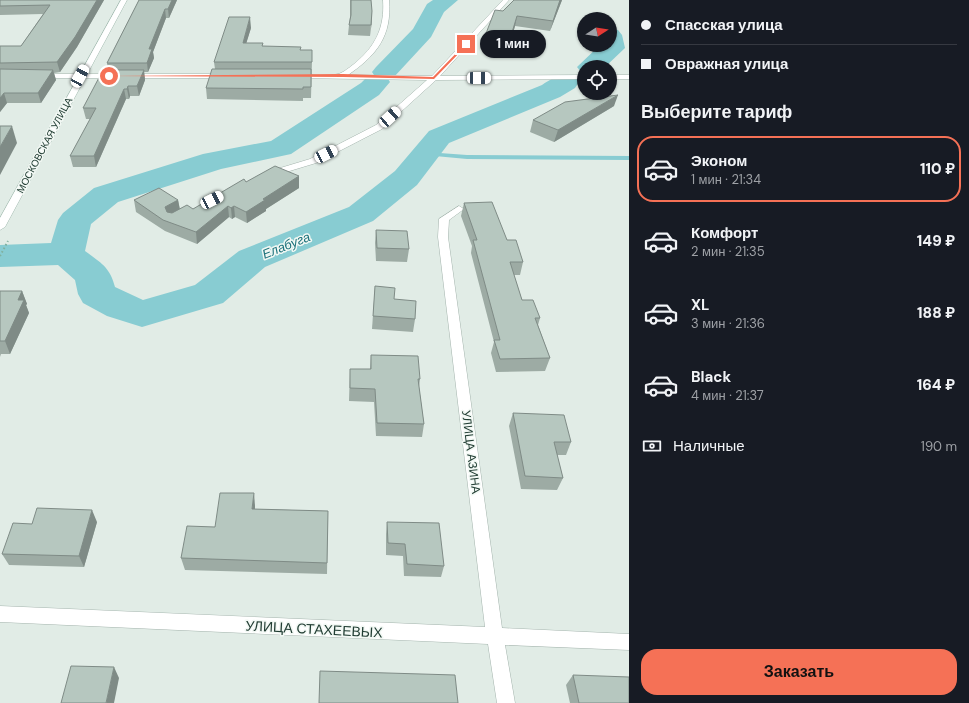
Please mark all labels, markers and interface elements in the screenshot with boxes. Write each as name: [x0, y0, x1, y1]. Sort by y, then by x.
north arrow: [577, 12, 617, 52]
map controls: [577, 12, 617, 100]
text: Спасская улица: [665, 15, 783, 35]
callout: 1 мин: [480, 30, 546, 58]
route end: [457, 35, 475, 53]
text: 1 мин: [496, 35, 530, 52]
text: Овражная улица: [665, 54, 788, 74]
button: locate: [577, 60, 617, 100]
car: [69, 63, 91, 89]
route start: [100, 67, 118, 85]
car: [467, 72, 491, 84]
street label: МОСКОВСКАЯ УЛИЦА: [14, 95, 75, 195]
text: Выберите тариф: [641, 100, 792, 124]
car: [377, 105, 403, 129]
car: [313, 143, 339, 165]
icon: car: [643, 151, 679, 187]
text: Эконом: [691, 151, 747, 171]
text: 110 ₽: [920, 159, 955, 179]
text: 1 мин · 21:34: [691, 171, 761, 188]
car: [199, 189, 225, 211]
icon: car: [643, 223, 679, 259]
text: Комфорт: [691, 223, 758, 243]
water label: Елабуга: [260, 228, 313, 263]
text: 149 ₽: [917, 231, 955, 251]
text: 2 мин · 21:35: [691, 243, 765, 260]
icon: car: [643, 295, 679, 331]
text: XL: [691, 295, 709, 315]
text: 188 ₽: [917, 303, 955, 323]
text: 3 мин · 21:36: [691, 315, 765, 332]
icon: car: [643, 367, 679, 403]
text: Black: [691, 367, 731, 387]
text: 164 ₽: [917, 375, 955, 395]
text: 4 мин · 21:37: [691, 387, 764, 404]
street label: УЛИЦА АЗИНА: [458, 409, 484, 495]
icon: cash: [641, 435, 663, 457]
text: Наличные: [673, 436, 745, 456]
text: 190 m: [921, 438, 957, 455]
street label: УЛИЦА СТАХЕЕВЫХ: [245, 616, 384, 642]
button: Заказать: [641, 649, 957, 695]

